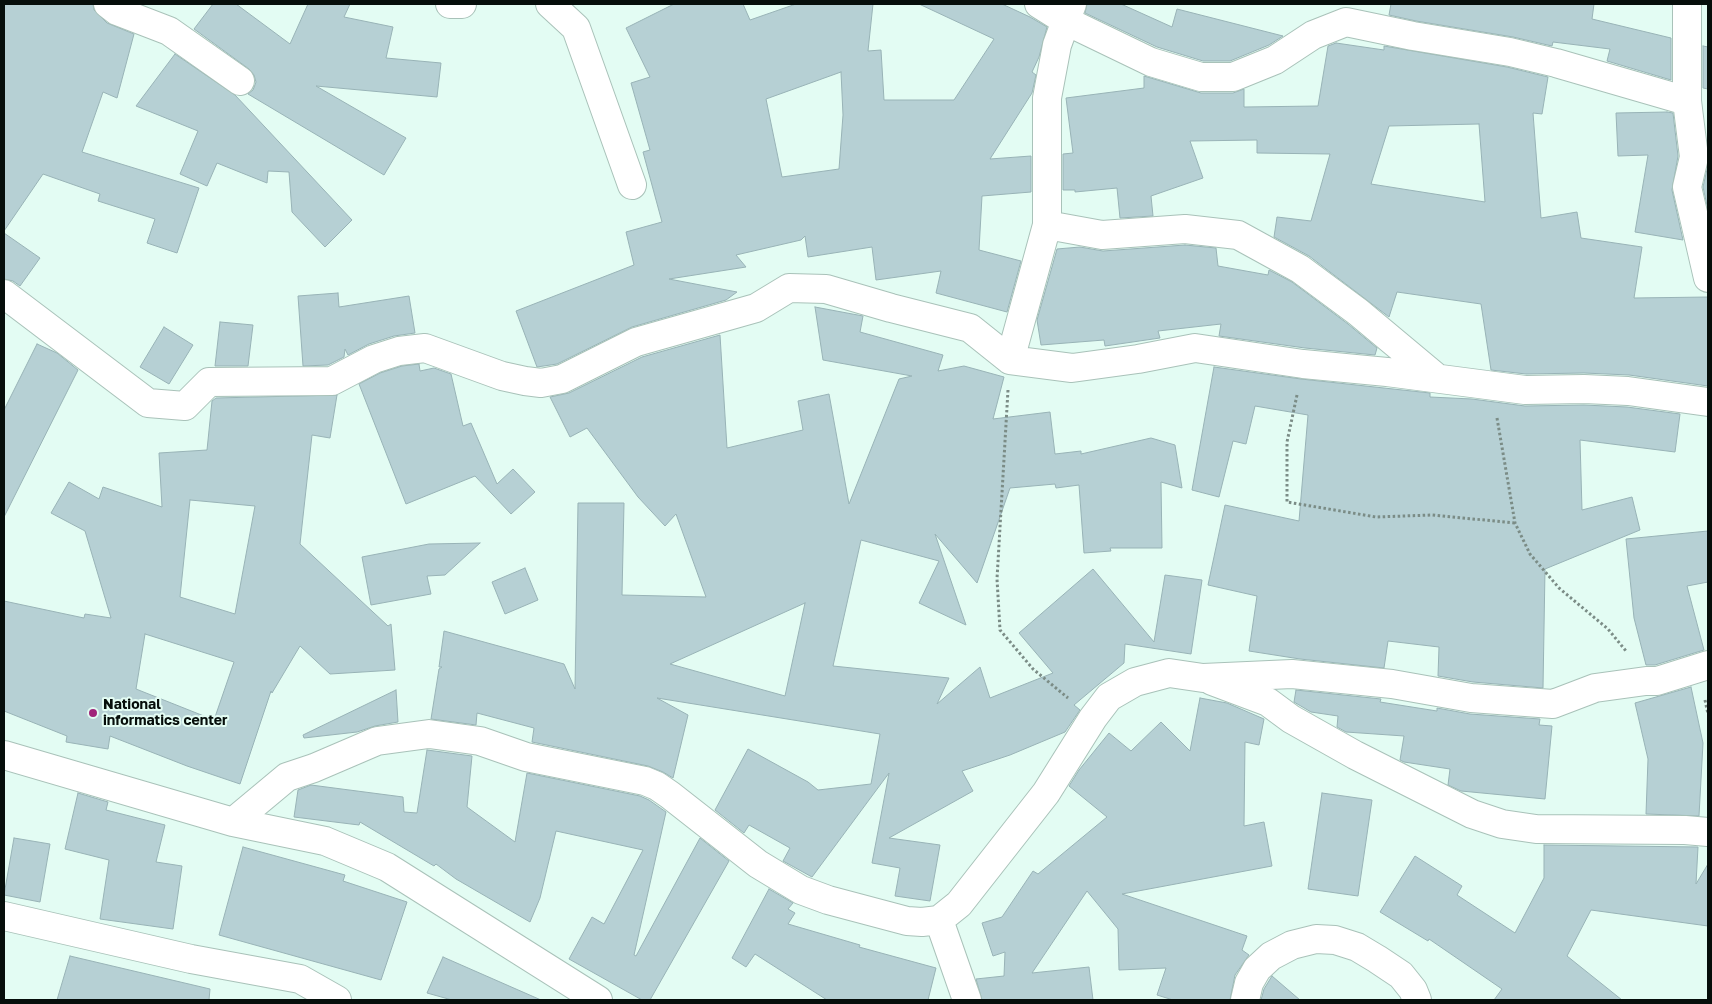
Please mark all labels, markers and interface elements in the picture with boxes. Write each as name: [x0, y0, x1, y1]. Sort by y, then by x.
place label: National informatics center: [103, 697, 227, 730]
marker: National informatics center: [87, 707, 99, 719]

